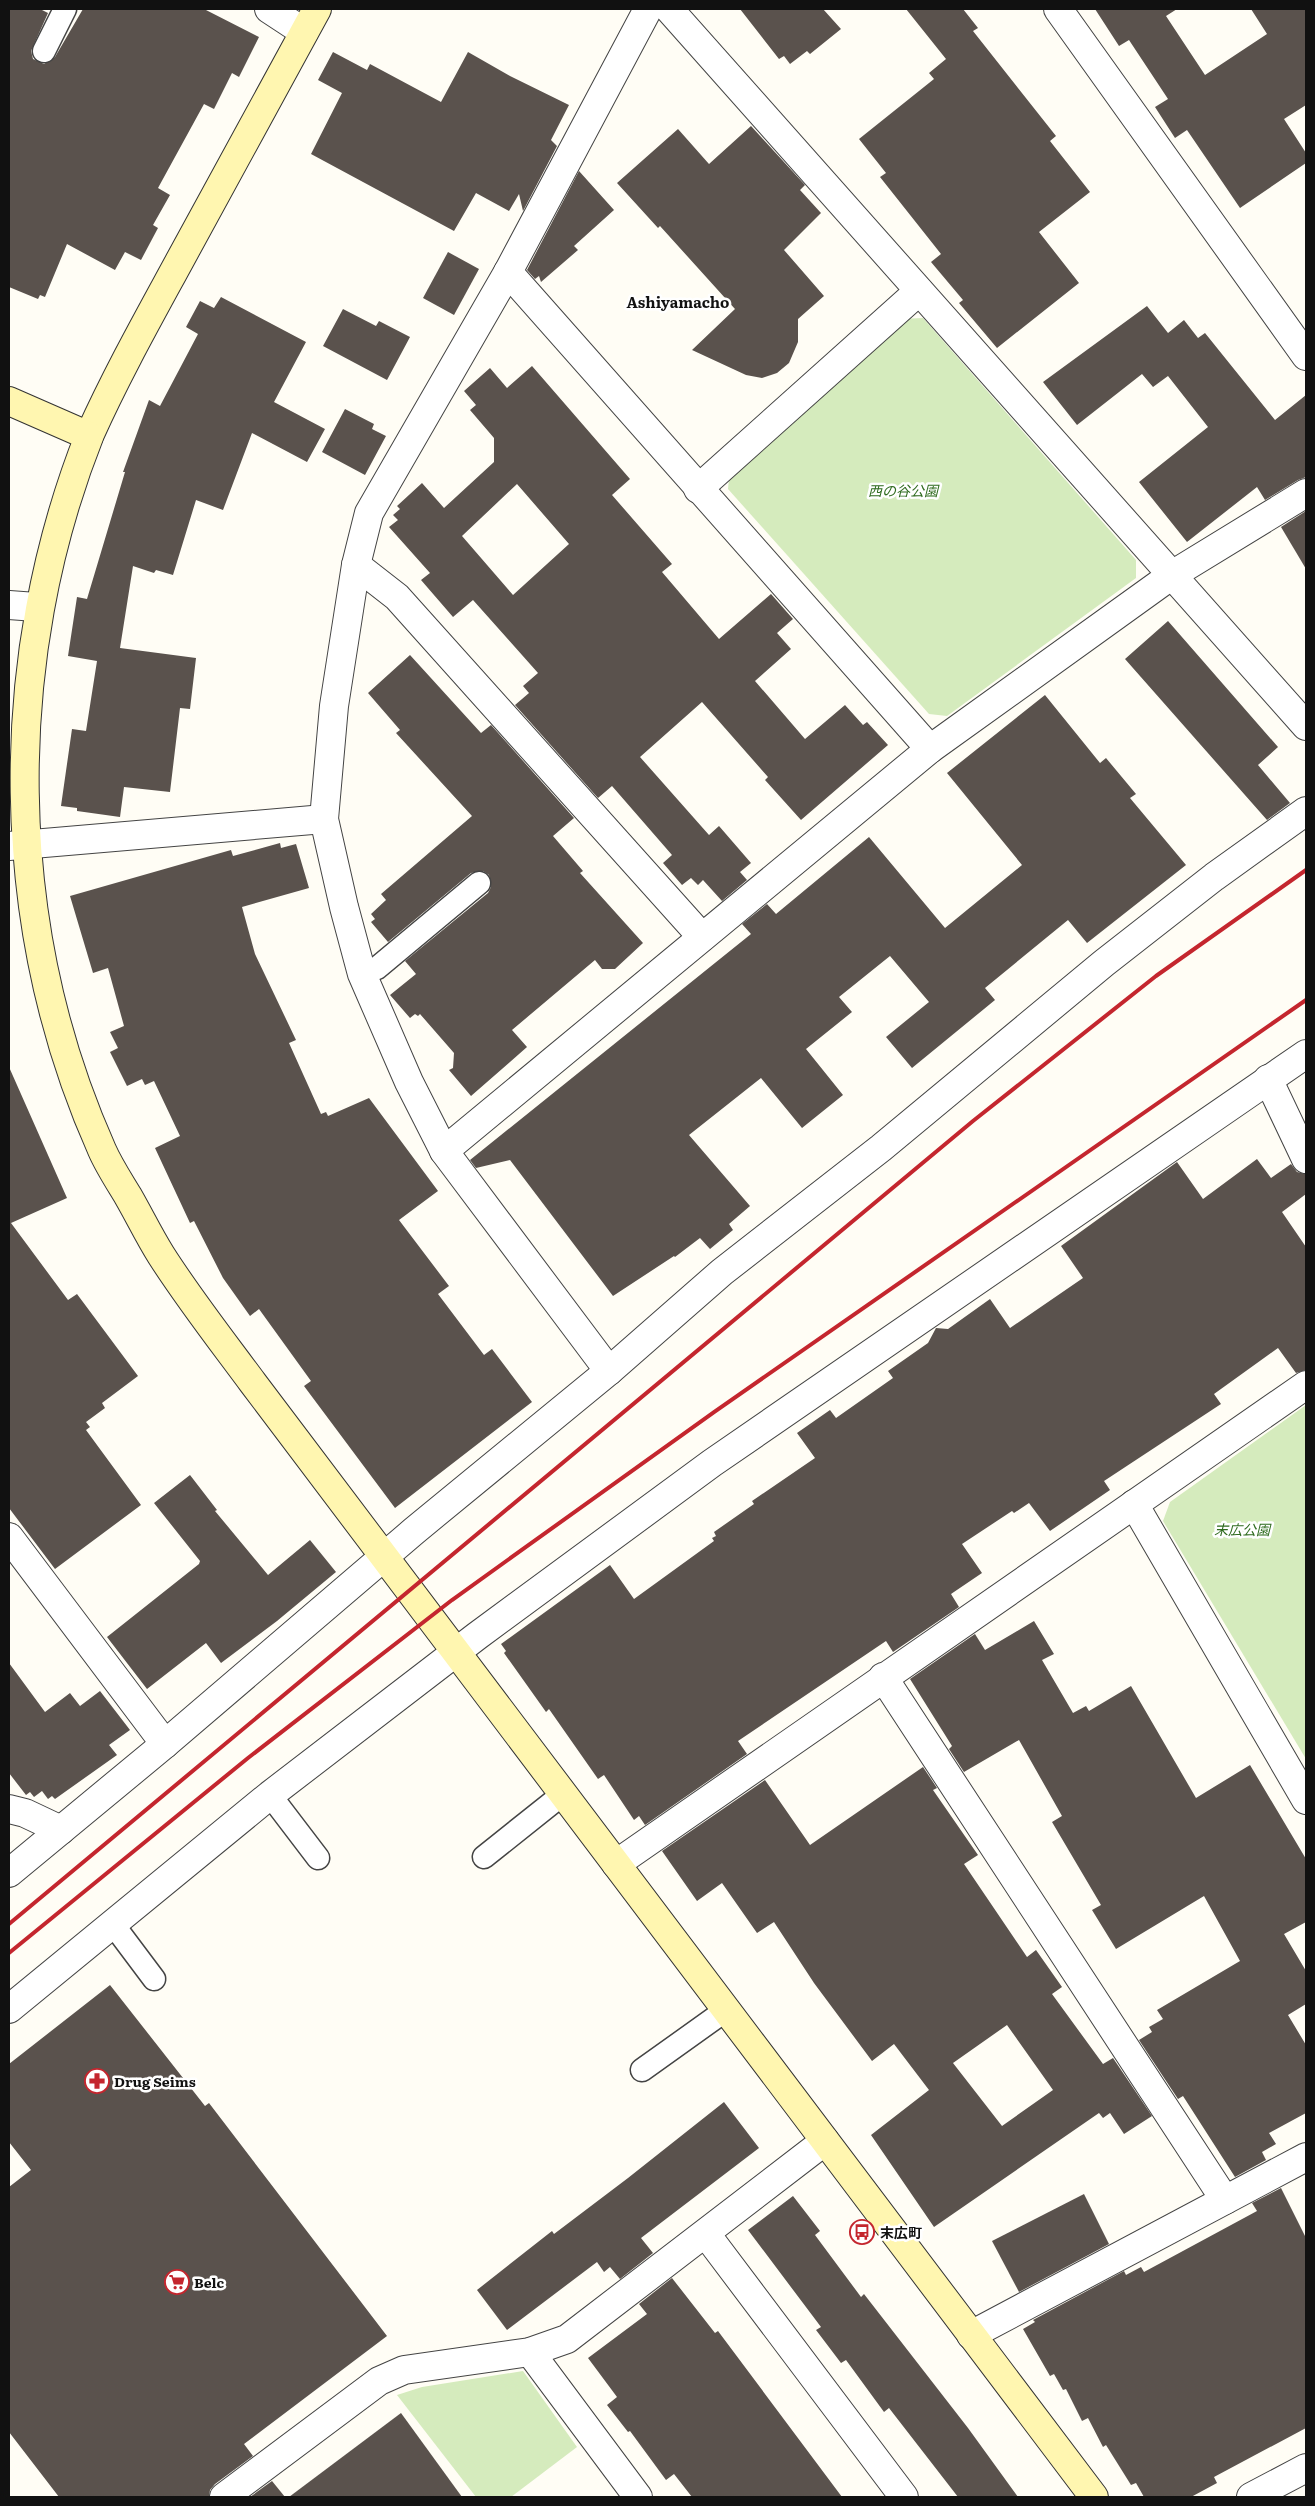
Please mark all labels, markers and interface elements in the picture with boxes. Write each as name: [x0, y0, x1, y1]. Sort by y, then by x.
district label: Ashiyamacho: [627, 290, 729, 313]
park label: 西の谷公園: [868, 480, 940, 500]
park label: 末広公園: [1214, 1519, 1272, 1539]
pharmacy icon: Drug Seims: [84, 2068, 110, 2094]
place label: Drug Seims: [114, 2071, 196, 2091]
bus stop icon: 末広町: [849, 2219, 875, 2245]
place label: 末広町: [880, 2222, 922, 2242]
supermarket icon: Belc: [164, 2269, 190, 2295]
place label: Belc: [194, 2272, 224, 2292]

